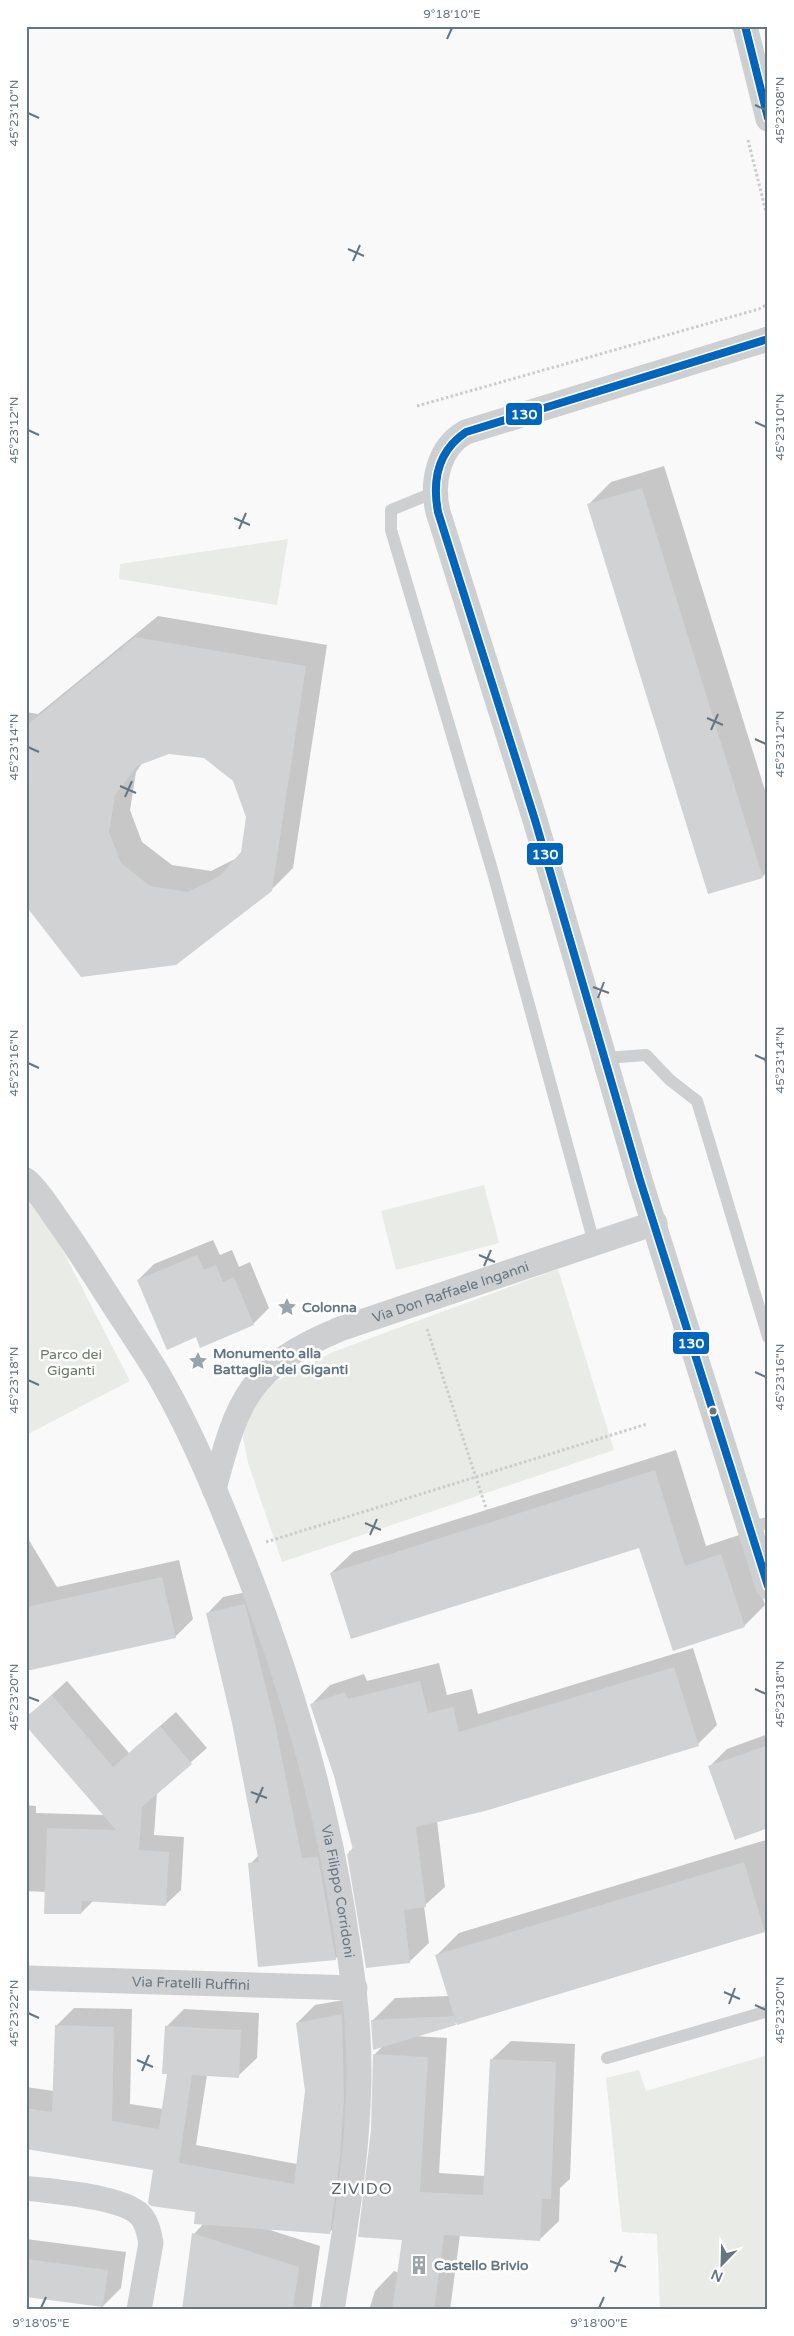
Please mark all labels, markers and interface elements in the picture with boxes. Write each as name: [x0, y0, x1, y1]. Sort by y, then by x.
text: 9°18'10"E: [423, 7, 481, 21]
text: 45°23'08"N: [773, 77, 787, 143]
text: 45°23'10"N: [7, 80, 21, 146]
text: 45°23'10"N: [773, 394, 787, 460]
text: 45°23'12"N: [7, 397, 21, 463]
line badge: 130: [505, 402, 543, 426]
text: 130: [511, 406, 537, 423]
text: 45°23'12"N: [773, 711, 787, 777]
text: 45°23'14"N: [7, 714, 21, 780]
line badge: 130: [526, 842, 564, 866]
text: 130: [532, 846, 558, 863]
text: 45°23'14"N: [773, 1027, 787, 1093]
text: 45°23'16"N: [7, 1030, 21, 1096]
street label: Via Don Raffaele Inganni: [370, 1258, 531, 1327]
place icon: Colonna: [276, 1296, 298, 1318]
place label: Colonna: [302, 1299, 357, 1316]
line badge: 130: [672, 1331, 710, 1355]
text: 130: [678, 1335, 704, 1352]
text: 45°23'16"N: [773, 1344, 787, 1410]
place label: Monumento alla Battaglia dei Giganti: [213, 1345, 348, 1378]
park label: Parco dei Giganti: [40, 1346, 102, 1379]
text: 45°23'18"N: [7, 1347, 21, 1413]
place icon: Monumento alla Battaglia dei Giganti: [187, 1350, 209, 1372]
unlabelled marker: [708, 1406, 718, 1416]
text: 45°23'18"N: [773, 1661, 787, 1727]
text: 45°23'20"N: [7, 1664, 21, 1730]
street label: Via Filippo Corridoni: [317, 1823, 358, 1959]
street label: Via Fratelli Ruffini: [132, 1973, 250, 1994]
text: 45°23'20"N: [773, 1977, 787, 2043]
text: 45°23'22"N: [7, 1980, 21, 2046]
district label: ZIVIDO: [331, 2179, 393, 2199]
north arrow: [696, 2238, 746, 2288]
building icon: Castello Brivio: [408, 2254, 430, 2276]
place label: Castello Brivio: [434, 2257, 529, 2274]
text: N: [709, 2265, 726, 2286]
text: 9°18'05"E: [12, 2316, 70, 2330]
text: 9°18'00"E: [570, 2316, 628, 2330]

